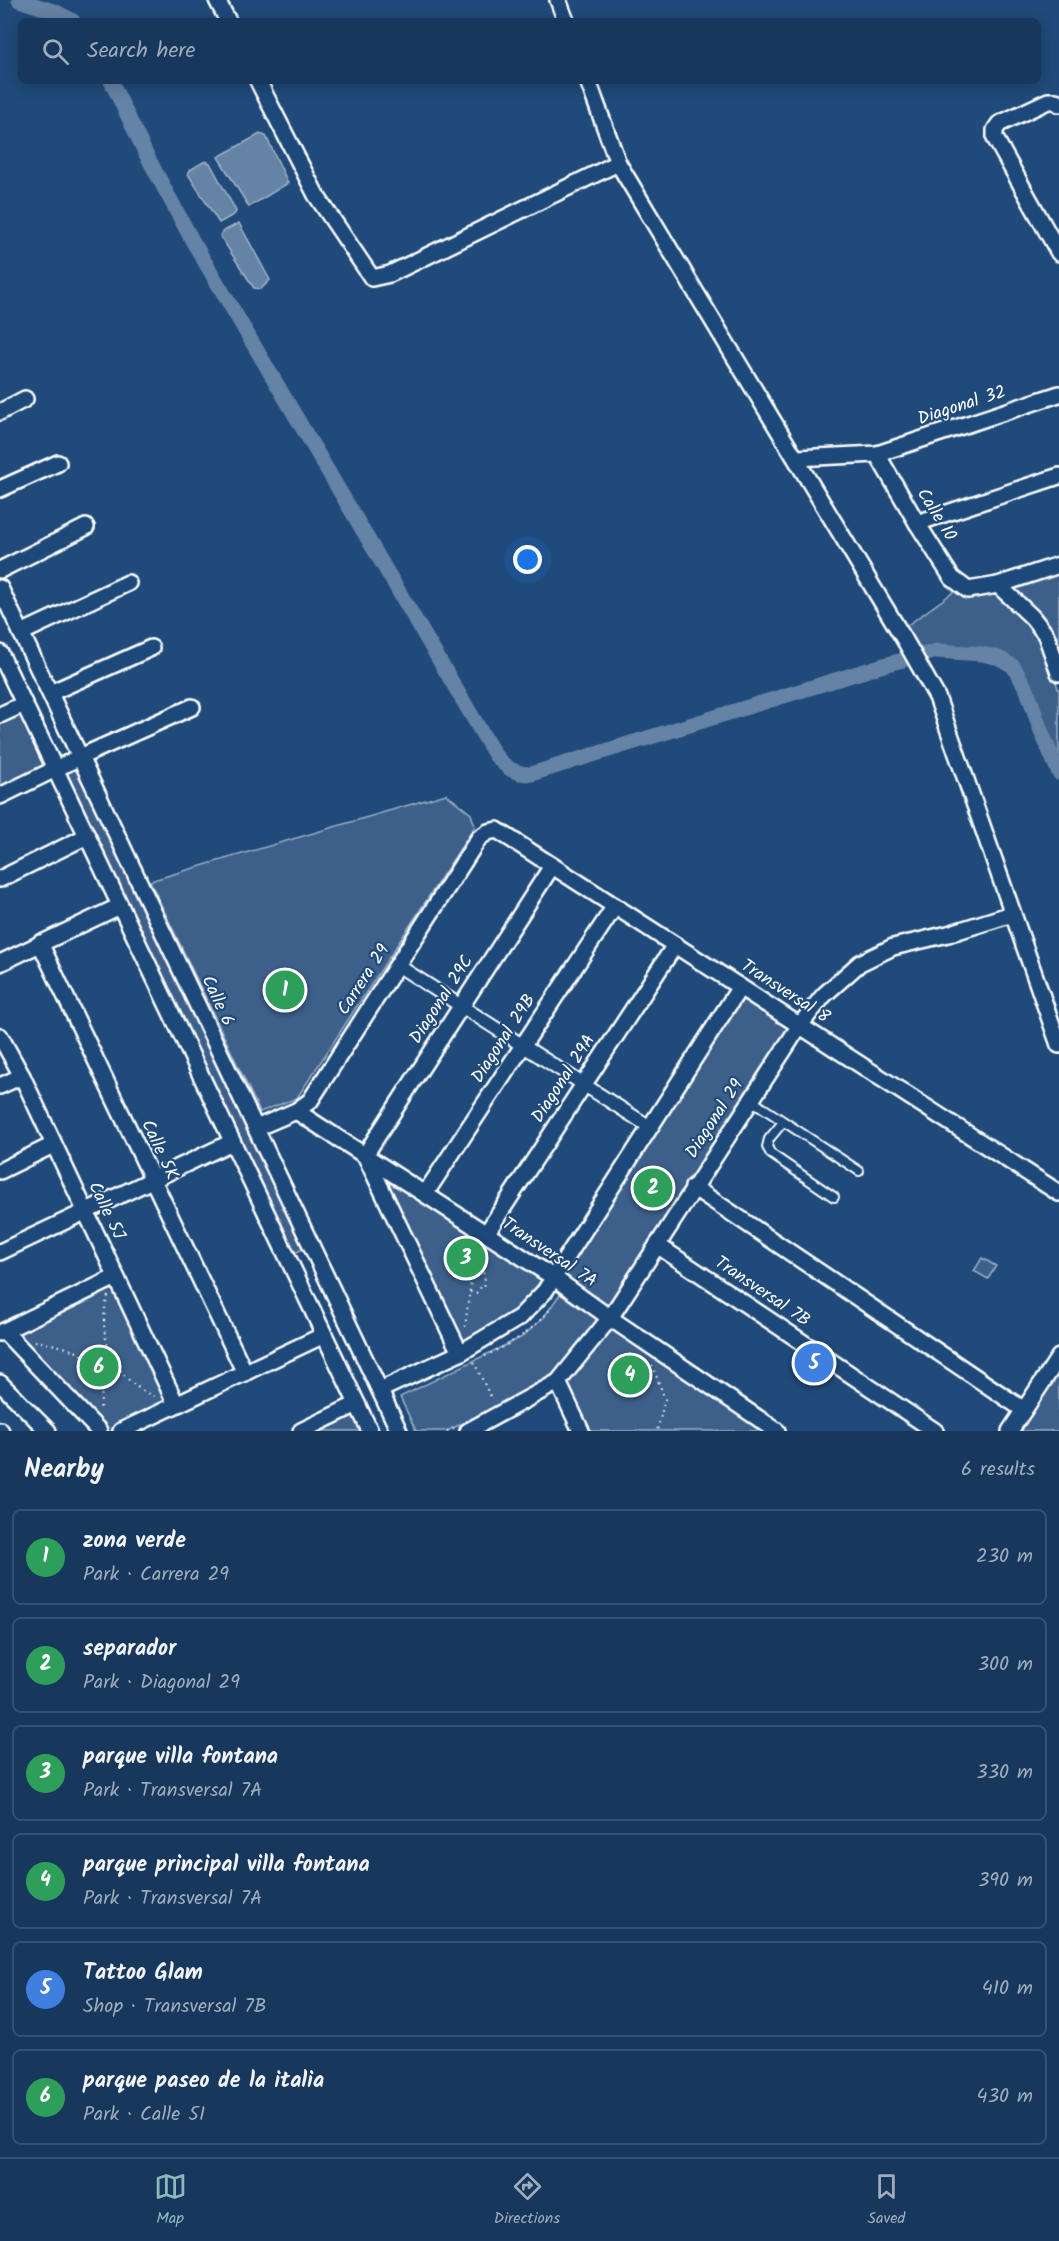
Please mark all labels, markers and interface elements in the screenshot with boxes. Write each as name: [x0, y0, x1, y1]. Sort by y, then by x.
search box: [18, 18, 1041, 84]
text: Search here: [87, 34, 195, 69]
icon: search: [39, 35, 72, 68]
street label: Diagonal 32: [914, 378, 1010, 434]
street label: Calle 10: [908, 483, 964, 547]
your location: [513, 545, 542, 574]
street label: Carrera 29: [330, 938, 398, 1021]
street label: Diagonal 29C: [402, 950, 482, 1050]
street label: Transversal 8: [735, 952, 836, 1032]
pin: 1: [266, 968, 304, 1012]
street label: Calle 6: [193, 971, 241, 1031]
street label: Diagonal 29B: [464, 989, 544, 1089]
street label: Diagonal 29A: [524, 1029, 604, 1129]
street label: Diagonal 29: [678, 1073, 752, 1165]
street label: Calle 5K: [132, 1115, 186, 1185]
pin: 2: [634, 1166, 672, 1210]
street label: Calle 5J: [79, 1177, 133, 1245]
street label: Transversal 7A: [495, 1210, 603, 1296]
pin: 3: [446, 1236, 486, 1280]
street label: Transversal 7B: [708, 1249, 816, 1335]
pin: 5: [794, 1340, 834, 1386]
pin: 6: [80, 1344, 118, 1390]
pin: 4: [610, 1352, 650, 1398]
text: Nearby: [24, 1449, 104, 1491]
text: 6 results: [961, 1454, 1035, 1486]
text: zona verde: [83, 1524, 186, 1559]
text: 1: [42, 1541, 49, 1573]
text: 230 m: [976, 1541, 1033, 1573]
text: Park · Carrera 29: [83, 1559, 229, 1591]
text: separador: [83, 1632, 176, 1667]
text: 2: [40, 1649, 51, 1681]
text: 300 m: [978, 1649, 1033, 1681]
text: Park · Diagonal 29: [83, 1667, 240, 1699]
text: parque villa fontana: [83, 1740, 278, 1775]
text: 3: [40, 1757, 51, 1789]
text: 330 m: [976, 1757, 1033, 1789]
text: Park · Transversal 7A: [83, 1775, 262, 1807]
text: parque principal villa fontana: [83, 1848, 370, 1883]
text: 4: [40, 1865, 51, 1897]
text: 390 m: [978, 1865, 1033, 1897]
text: Park · Transversal 7A: [83, 1883, 262, 1915]
text: Tattoo Glam: [83, 1956, 203, 1991]
text: 5: [40, 1973, 51, 2005]
text: 410 m: [982, 1973, 1033, 2005]
text: Shop · Transversal 7B: [83, 1991, 266, 2023]
text: parque paseo de la italia: [83, 2064, 324, 2099]
text: 6: [40, 2081, 51, 2113]
text: 430 m: [977, 2081, 1033, 2113]
text: Park · Calle 5I: [83, 2099, 205, 2131]
tab: Map: [154, 2170, 187, 2231]
tab: Directions: [494, 2170, 560, 2231]
tab: Saved: [867, 2170, 905, 2231]

